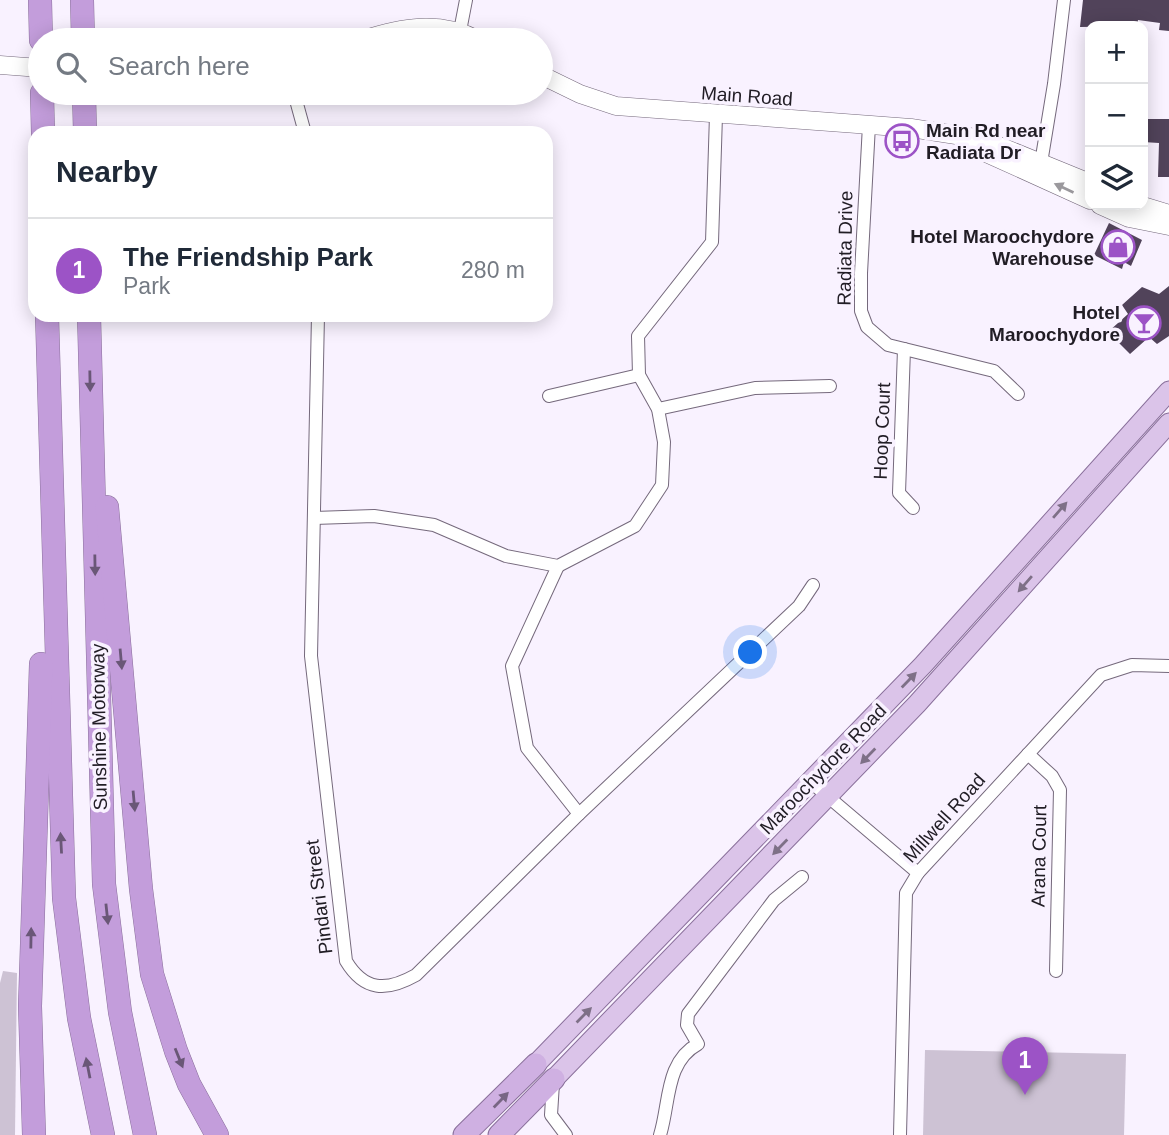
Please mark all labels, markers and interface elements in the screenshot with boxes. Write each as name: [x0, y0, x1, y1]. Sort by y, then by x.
map controls: [1085, 21, 1148, 210]
button: +: [1085, 21, 1148, 84]
search box: [28, 28, 553, 105]
icon: search: [52, 48, 90, 86]
text: Search here: [108, 51, 250, 81]
street label: Main Road: [700, 82, 794, 110]
button: −: [1085, 84, 1148, 147]
place label: Main Rd near Radiata Dr: [926, 120, 1046, 163]
bus stop icon: Main Rd near Radiata Dr: [883, 122, 921, 160]
button: layers: [1085, 147, 1148, 210]
text: Nearby: [56, 155, 158, 188]
one-way arrow: [1054, 182, 1074, 194]
street label: Radiata Drive: [833, 190, 857, 306]
place label: Hotel Maroochydore Warehouse: [910, 226, 1094, 269]
shop icon: Hotel Maroochydore Warehouse: [1099, 228, 1137, 266]
text: The Friendship Park: [123, 242, 373, 272]
text: 1: [73, 257, 85, 283]
text: 280 m: [461, 257, 525, 283]
text: Park: [123, 273, 170, 299]
place label: Hotel Maroochydore: [989, 302, 1120, 345]
bar icon: Hotel Maroochydore: [1125, 304, 1163, 342]
one-way arrow: [85, 371, 96, 393]
street label: Hoop Court: [870, 381, 894, 480]
one-way arrow: [1052, 502, 1067, 519]
one-way arrow: [89, 554, 100, 576]
one-way arrow: [1018, 575, 1034, 592]
your location: [733, 635, 767, 669]
street label: Sunshine Motorway: [87, 643, 111, 811]
one-way arrow: [116, 649, 127, 671]
one-way arrow: [900, 672, 916, 689]
street label: Maroochydore Road: [756, 700, 890, 838]
one-way arrow: [860, 747, 876, 765]
street label: Millwell Road: [899, 769, 989, 867]
one-way arrow: [129, 790, 140, 812]
street label: Arana Court: [1028, 804, 1050, 907]
one-way arrow: [55, 831, 66, 853]
street label: Pindari Street: [301, 838, 336, 955]
one-way arrow: [771, 838, 788, 855]
one-way arrow: [102, 904, 113, 926]
one-way arrow: [25, 927, 37, 949]
one-way arrow: [575, 1007, 591, 1024]
pin: 1: [1002, 1037, 1048, 1095]
one-way arrow: [173, 1048, 184, 1069]
one-way arrow: [82, 1057, 93, 1079]
one-way arrow: [492, 1091, 509, 1108]

